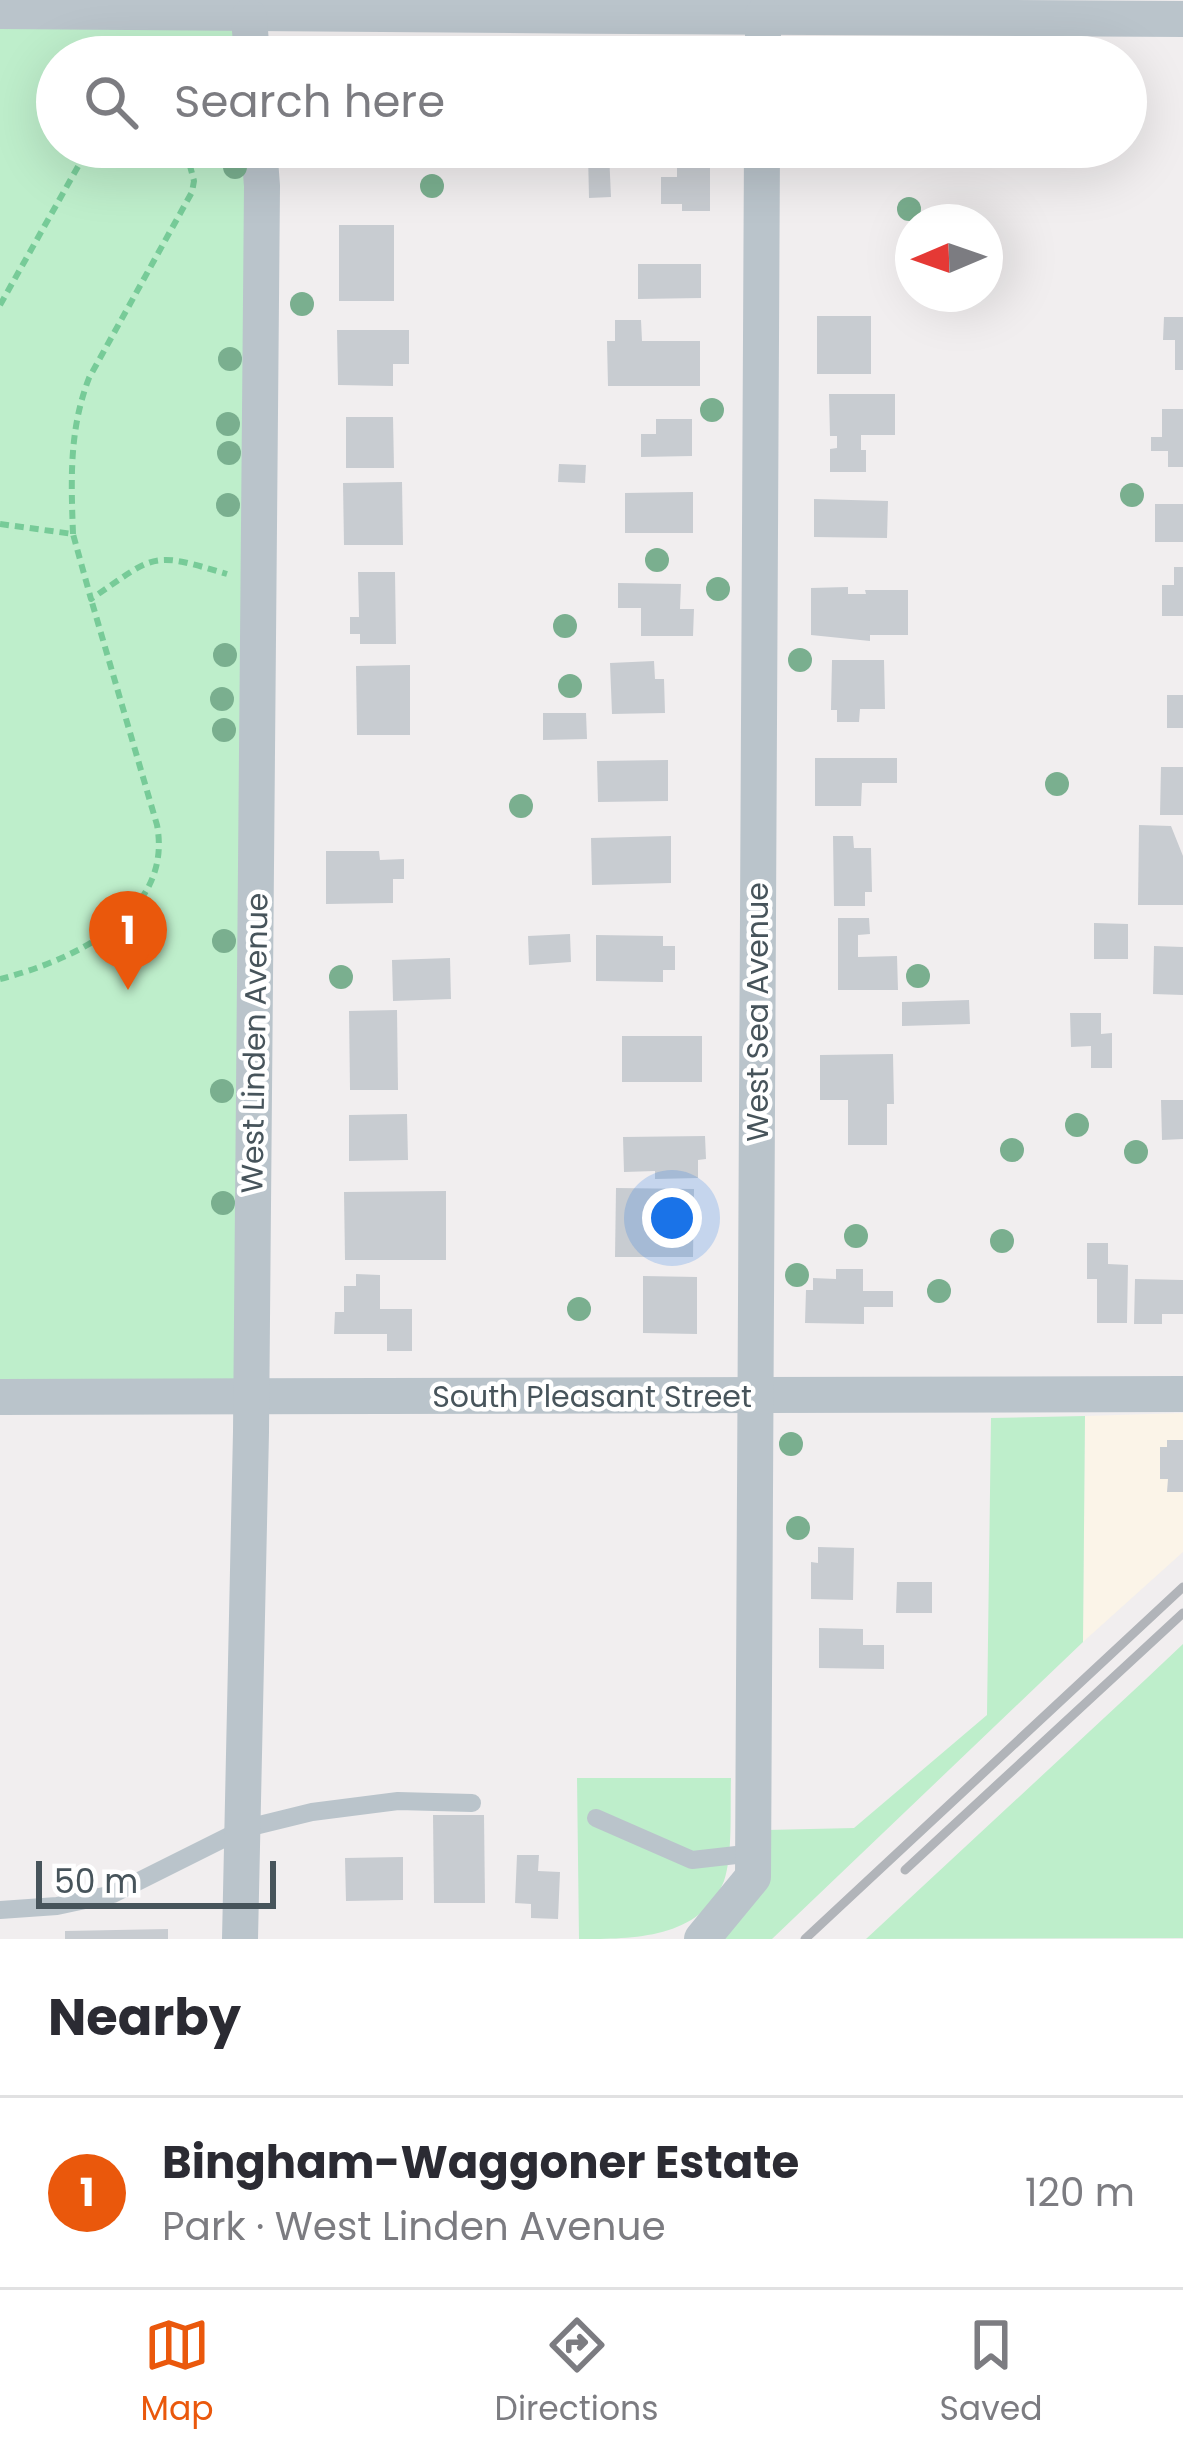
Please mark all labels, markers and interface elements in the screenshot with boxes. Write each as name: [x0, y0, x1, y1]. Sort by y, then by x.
search box: [36, 36, 1147, 168]
icon: search: [78, 69, 144, 135]
text: Search here: [174, 70, 445, 133]
north arrow: [895, 204, 1003, 312]
street label: West Sea Avenue: [736, 882, 779, 1142]
pin: 1: [89, 891, 167, 990]
street label: West Linden Avenue: [230, 892, 279, 1194]
your location: [642, 1188, 702, 1248]
street label: South Pleasant Street: [432, 1375, 752, 1418]
scale bar: [36, 1855, 276, 1908]
text: 50 m: [54, 1858, 138, 1905]
text: Nearby: [48, 1981, 241, 2053]
text: Bingham-Waggoner Estate: [162, 2131, 799, 2194]
text: 1: [80, 2165, 94, 2220]
text: 120 m: [1025, 2165, 1135, 2220]
text: Park · West Linden Avenue: [162, 2199, 666, 2254]
tab: Map: [141, 2312, 214, 2434]
tab: Directions: [495, 2312, 658, 2434]
tab: Saved: [940, 2312, 1042, 2434]

